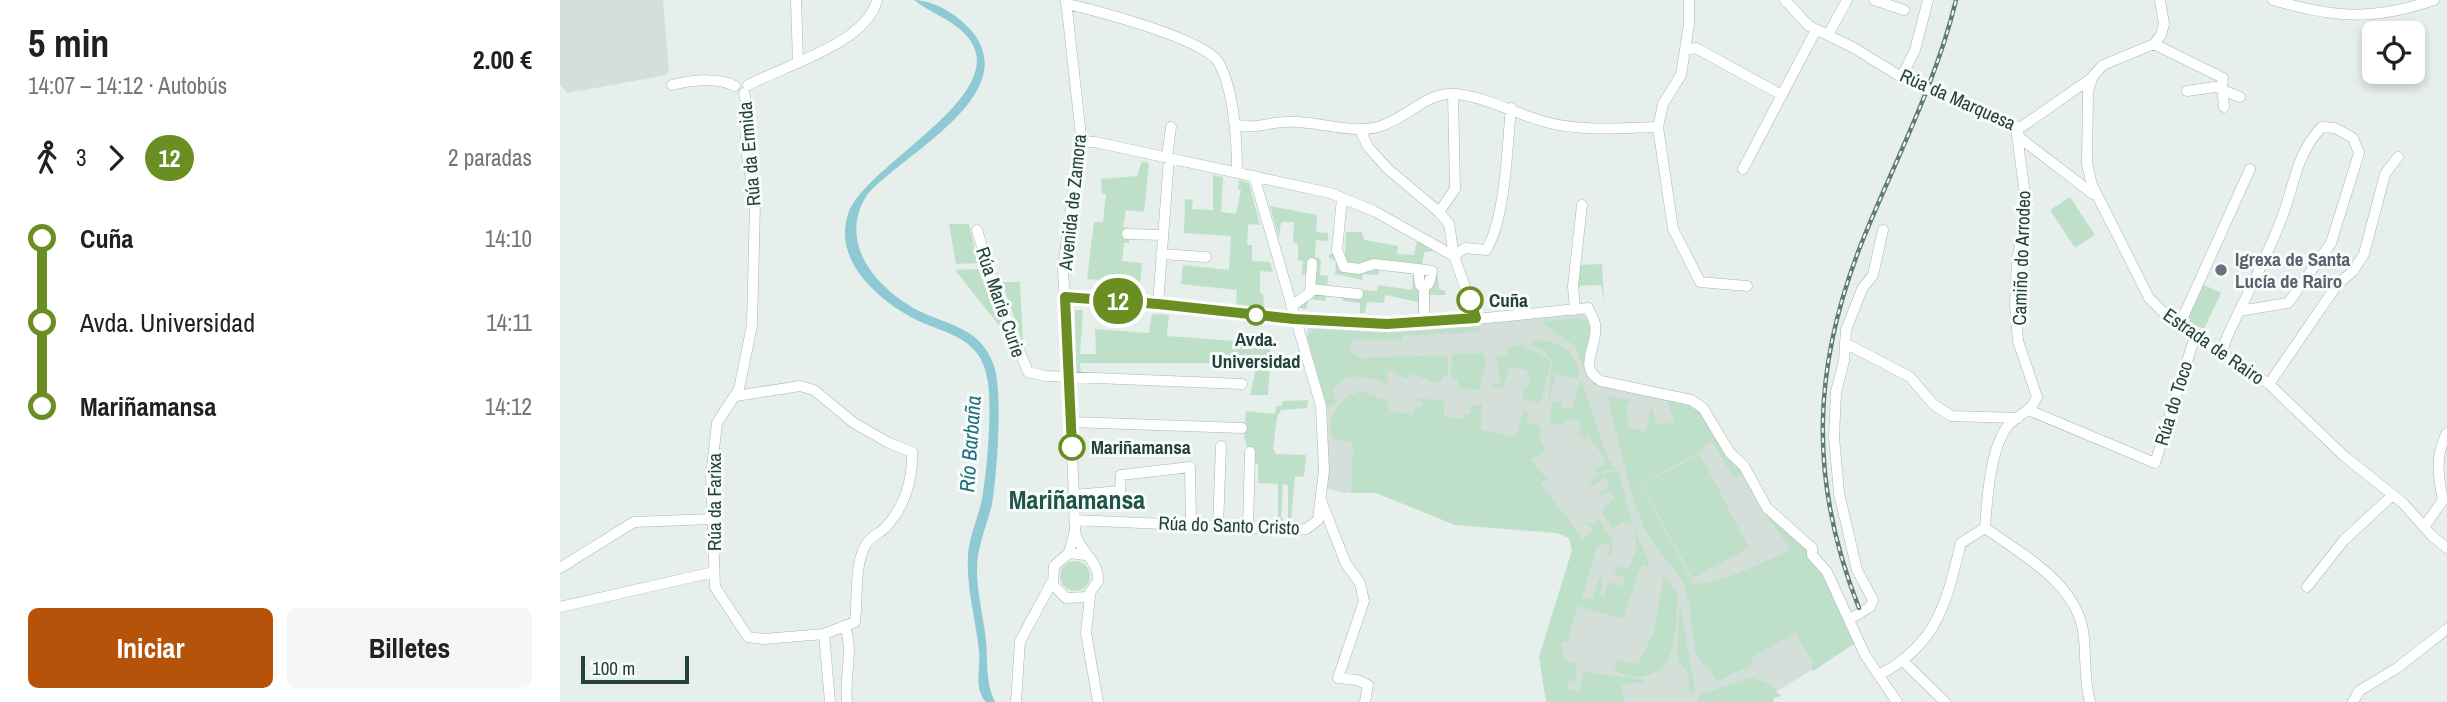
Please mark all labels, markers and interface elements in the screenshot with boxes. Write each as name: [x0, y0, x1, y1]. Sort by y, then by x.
text: 5 min: [28, 18, 109, 69]
map controls: [2362, 21, 2425, 84]
button: locate: [2362, 21, 2425, 84]
text: 2.00 €: [473, 42, 532, 77]
street label: Rúa da Marquesa: [1896, 62, 2020, 136]
text: 14:07 – 14:12 · Autobús: [28, 70, 227, 101]
street label: Rúa da Ermida: [731, 100, 767, 207]
street label: Avenida de Zamora: [1052, 132, 1092, 272]
icon: walk: [28, 139, 66, 177]
icon: forward: [97, 139, 135, 177]
text: 3: [76, 142, 87, 173]
text: 12: [159, 142, 180, 174]
text: 2 paradas: [448, 142, 532, 173]
street label: Camiño do Arrodeo: [2006, 190, 2036, 326]
text: Cuña: [80, 221, 133, 256]
text: 14:10: [485, 223, 532, 254]
street label: Rúa Marie Curie: [970, 243, 1032, 361]
place label: Igrexa de Santa Lucía de Rairo: [2235, 246, 2351, 294]
marker: Igrexa de Santa Lucía de Rairo: [2213, 262, 2229, 278]
line badge: 12: [1086, 278, 1150, 324]
text: 12: [1107, 285, 1129, 317]
marker: Cuña: [1457, 287, 1483, 313]
place label: Cuña: [1489, 287, 1528, 313]
street label: Estrada de Rairo: [2158, 302, 2270, 390]
text: Avda. Universidad: [80, 305, 255, 340]
marker: Avda. Universidad: [1246, 305, 1266, 325]
text: 14:11: [486, 307, 532, 338]
place label: Avda. Universidad: [1211, 326, 1301, 374]
street label: Rúa do Toco: [2148, 357, 2198, 449]
text: Mariñamansa: [80, 389, 216, 424]
text: 14:12: [485, 391, 532, 422]
water label: Río Barbaña: [952, 395, 988, 493]
marker: Mariñamansa: [1059, 434, 1085, 460]
place label: Mariñamansa: [1091, 434, 1191, 460]
street label: Rúa da Farixa: [701, 453, 727, 551]
district label: Mariñamansa: [1009, 482, 1145, 517]
street label: Rúa do Santo Cristo: [1158, 510, 1300, 540]
button: Iniciar: [28, 608, 273, 688]
button: Billetes: [287, 608, 532, 688]
scale bar: [581, 653, 690, 685]
text: 100 m: [592, 655, 635, 681]

